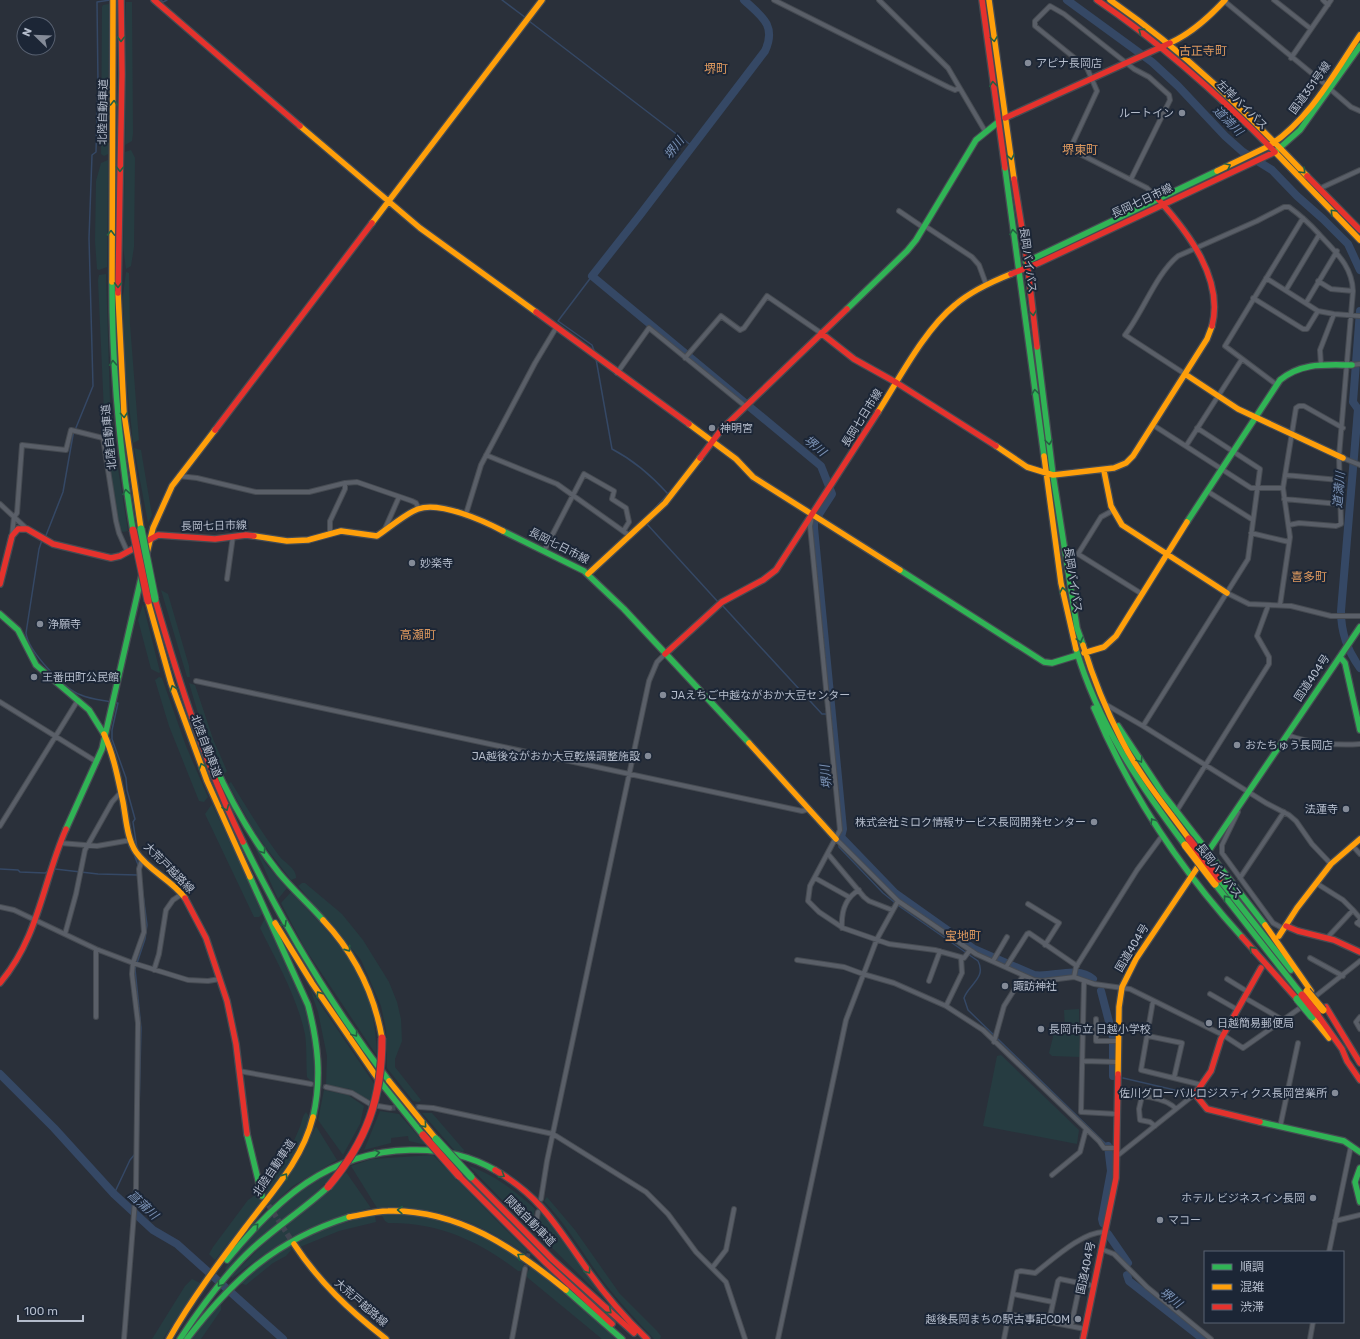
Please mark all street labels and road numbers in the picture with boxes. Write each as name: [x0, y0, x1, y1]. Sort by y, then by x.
street label: 国道351号線: [1287, 59, 1333, 117]
street label: 左岸バイパス: [1214, 77, 1270, 133]
street label: 北陸自動車道: [96, 79, 110, 145]
street label: 長岡七日市線: [1109, 181, 1175, 221]
street label: 長岡バイパス: [1017, 227, 1039, 293]
street label: 長岡七日市線: [839, 387, 885, 449]
street label: 北陸自動車道: [99, 404, 119, 470]
street label: 長岡七日市線: [181, 519, 247, 533]
street label: 長岡七日市線: [527, 525, 591, 567]
street label: 長岡バイパス: [1061, 546, 1085, 614]
street label: 国道404号: [1292, 652, 1332, 704]
street label: 北陸自動車道: [188, 713, 224, 779]
street label: 大荒戸越路線: [141, 840, 197, 896]
street label: 長岡バイパス: [1194, 841, 1244, 901]
street label: 国道404号: [1113, 922, 1151, 974]
street label: 北陸自動車道: [250, 1137, 298, 1199]
street label: 関越自動車道: [502, 1193, 558, 1249]
street label: 国道404号: [1074, 1240, 1098, 1296]
street label: 大荒戸越路線: [332, 1276, 390, 1330]

